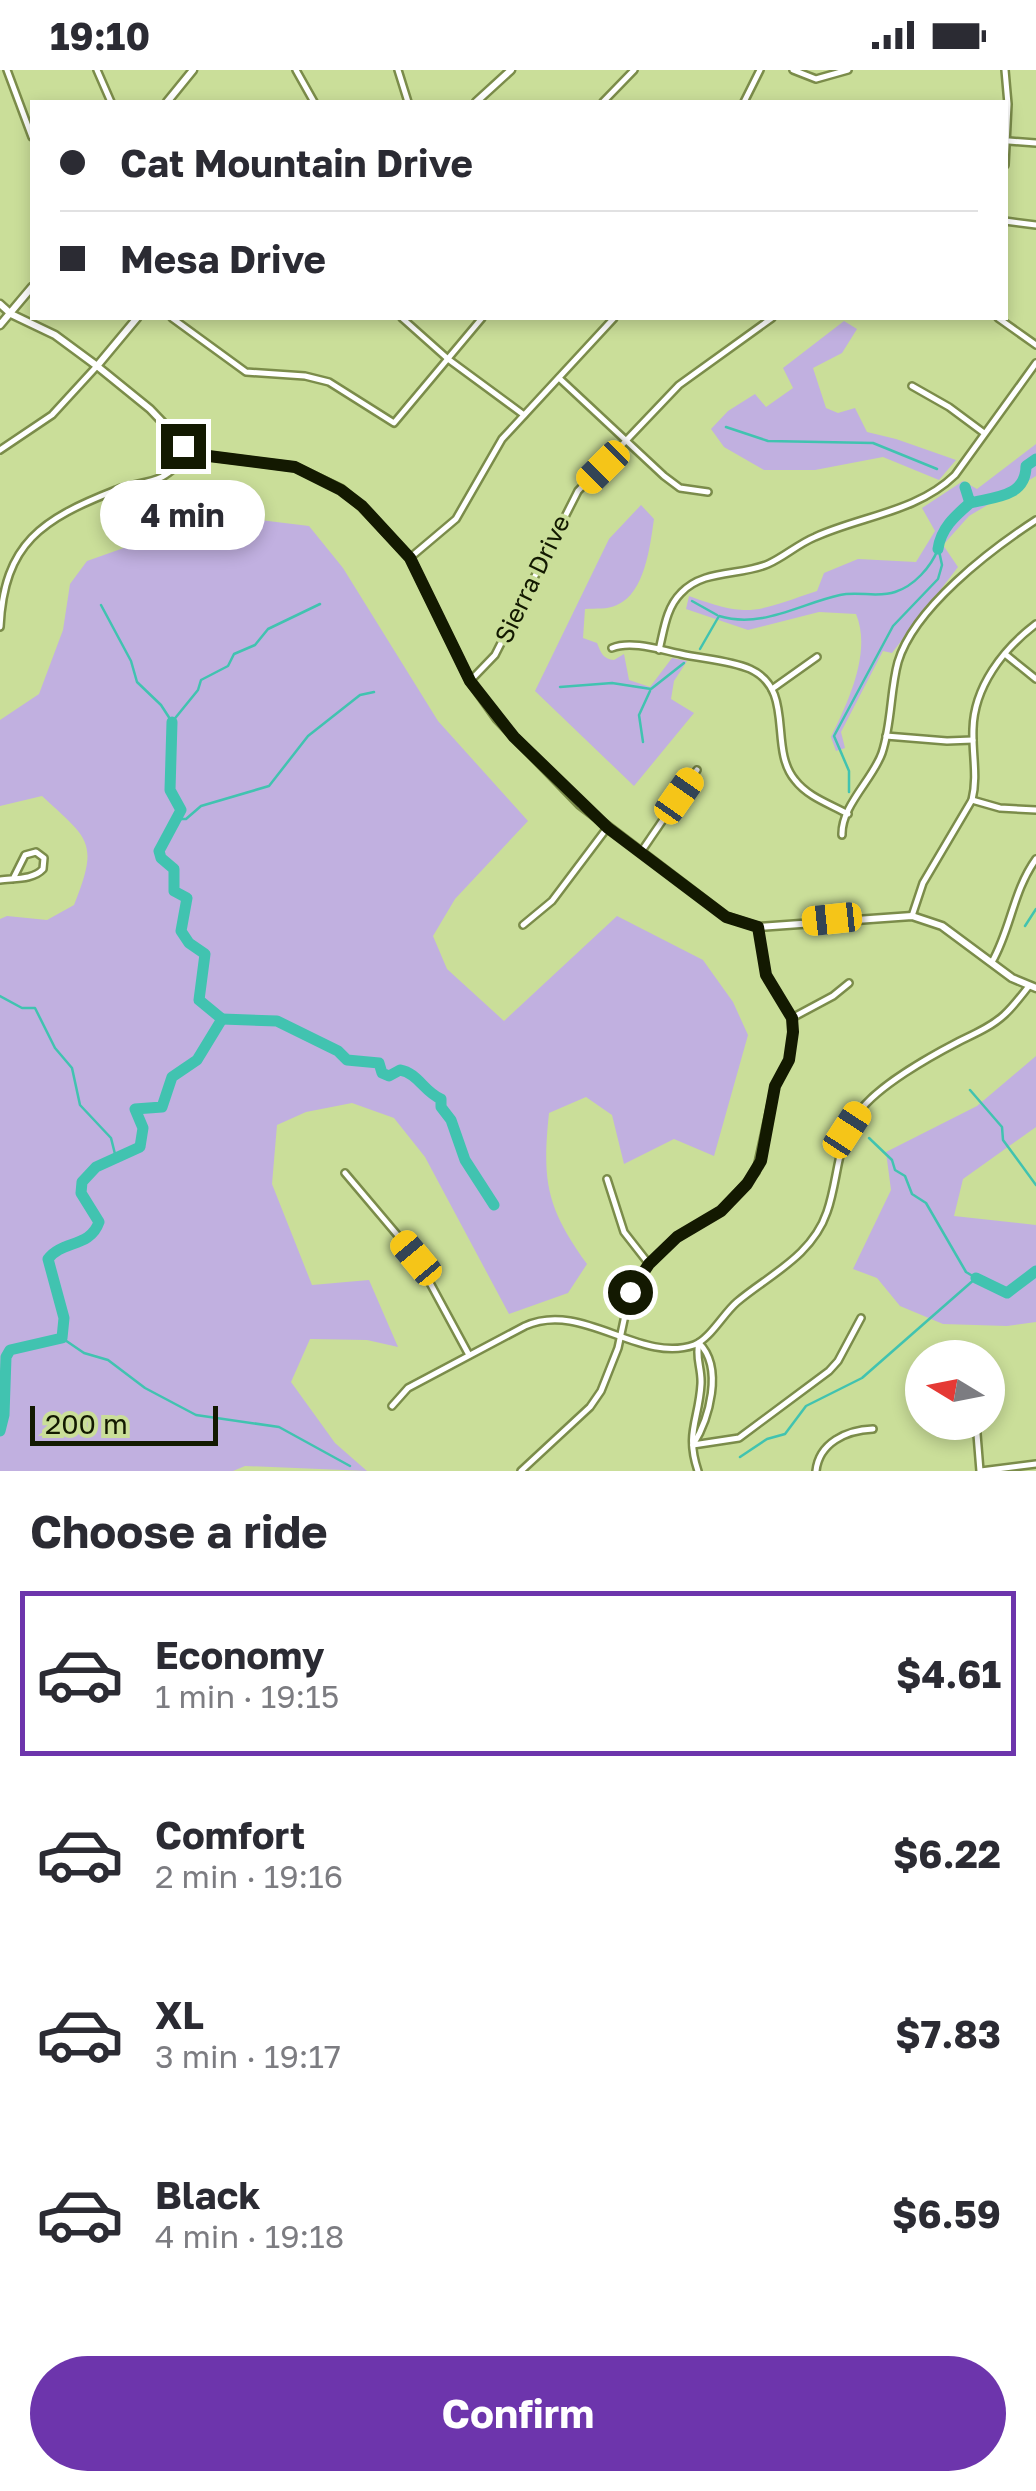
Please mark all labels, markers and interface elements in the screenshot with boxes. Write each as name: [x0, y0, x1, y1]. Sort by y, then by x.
text: 19:10: [50, 13, 150, 58]
text: Cat Mountain Drive: [120, 140, 473, 185]
text: Mesa Drive: [120, 236, 326, 281]
route end: [161, 424, 206, 469]
car: [571, 435, 635, 499]
callout: 4 min: [100, 481, 266, 551]
text: 4 min: [140, 496, 225, 534]
street label: Sierra Drive: [487, 510, 576, 648]
car: [650, 763, 708, 829]
car: [801, 901, 863, 937]
car: [818, 1097, 876, 1163]
car: [385, 1225, 447, 1291]
route start: [608, 1270, 653, 1315]
north arrow: [905, 1340, 1005, 1440]
map controls: [905, 1340, 1005, 1440]
scale bar: [30, 1401, 218, 1446]
text: 200 m: [45, 1407, 128, 1440]
text: Choose a ride: [30, 1504, 328, 1558]
icon: car: [35, 1629, 125, 1719]
text: Economy: [155, 1632, 324, 1677]
text: $4.61: [896, 1651, 1001, 1696]
text: 1 min · 19:15: [155, 1677, 339, 1715]
icon: car: [35, 1809, 125, 1899]
text: Comfort: [155, 1812, 305, 1857]
text: $6.22: [893, 1831, 1001, 1876]
text: 2 min · 19:16: [155, 1857, 343, 1895]
icon: car: [35, 1989, 125, 2079]
text: XL: [155, 1992, 204, 2037]
text: $7.83: [895, 2011, 1001, 2056]
text: 3 min · 19:17: [155, 2037, 341, 2075]
icon: car: [35, 2169, 125, 2259]
text: Black: [155, 2172, 260, 2217]
text: $6.59: [892, 2191, 1001, 2236]
text: 4 min · 19:18: [155, 2217, 344, 2255]
button: Confirm: [30, 2356, 1006, 2471]

